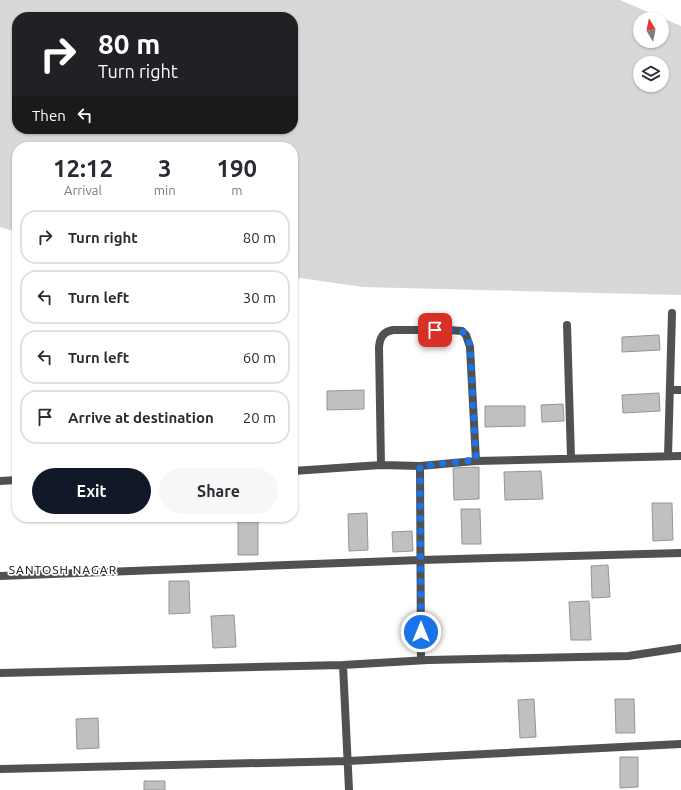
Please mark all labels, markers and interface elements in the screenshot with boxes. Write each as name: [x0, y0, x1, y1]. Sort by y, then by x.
north arrow: [633, 12, 669, 48]
map controls: [633, 12, 669, 92]
icon: right: [32, 28, 84, 80]
text: 80 m: [98, 28, 160, 59]
button: layers: [633, 56, 669, 92]
text: Turn right: [98, 61, 178, 81]
icon: left: [74, 104, 96, 126]
text: Then: [32, 107, 66, 124]
text: 12:12: [53, 155, 113, 182]
text: 3: [158, 155, 171, 182]
text: 190: [217, 155, 257, 182]
text: Arrival: [64, 183, 102, 197]
text: min: [154, 183, 176, 197]
text: m: [231, 183, 242, 197]
icon: right: [34, 226, 56, 248]
text: Turn right: [68, 229, 138, 246]
text: 80 m: [243, 229, 276, 246]
icon: left: [34, 286, 56, 308]
text: Turn left: [68, 289, 129, 306]
text: 30 m: [243, 289, 276, 306]
pin: [418, 313, 452, 347]
icon: arrive: [424, 319, 446, 341]
icon: left: [34, 346, 56, 368]
text: Turn left: [68, 349, 129, 366]
text: 60 m: [243, 349, 276, 366]
icon: arrive: [34, 406, 56, 428]
text: Arrive at destination: [68, 409, 214, 426]
text: 20 m: [243, 409, 276, 426]
button: Exit: [32, 468, 151, 514]
button: Share: [159, 468, 278, 514]
district label: SANTOSH NAGAR: [9, 563, 117, 576]
position arrow: [400, 611, 442, 653]

